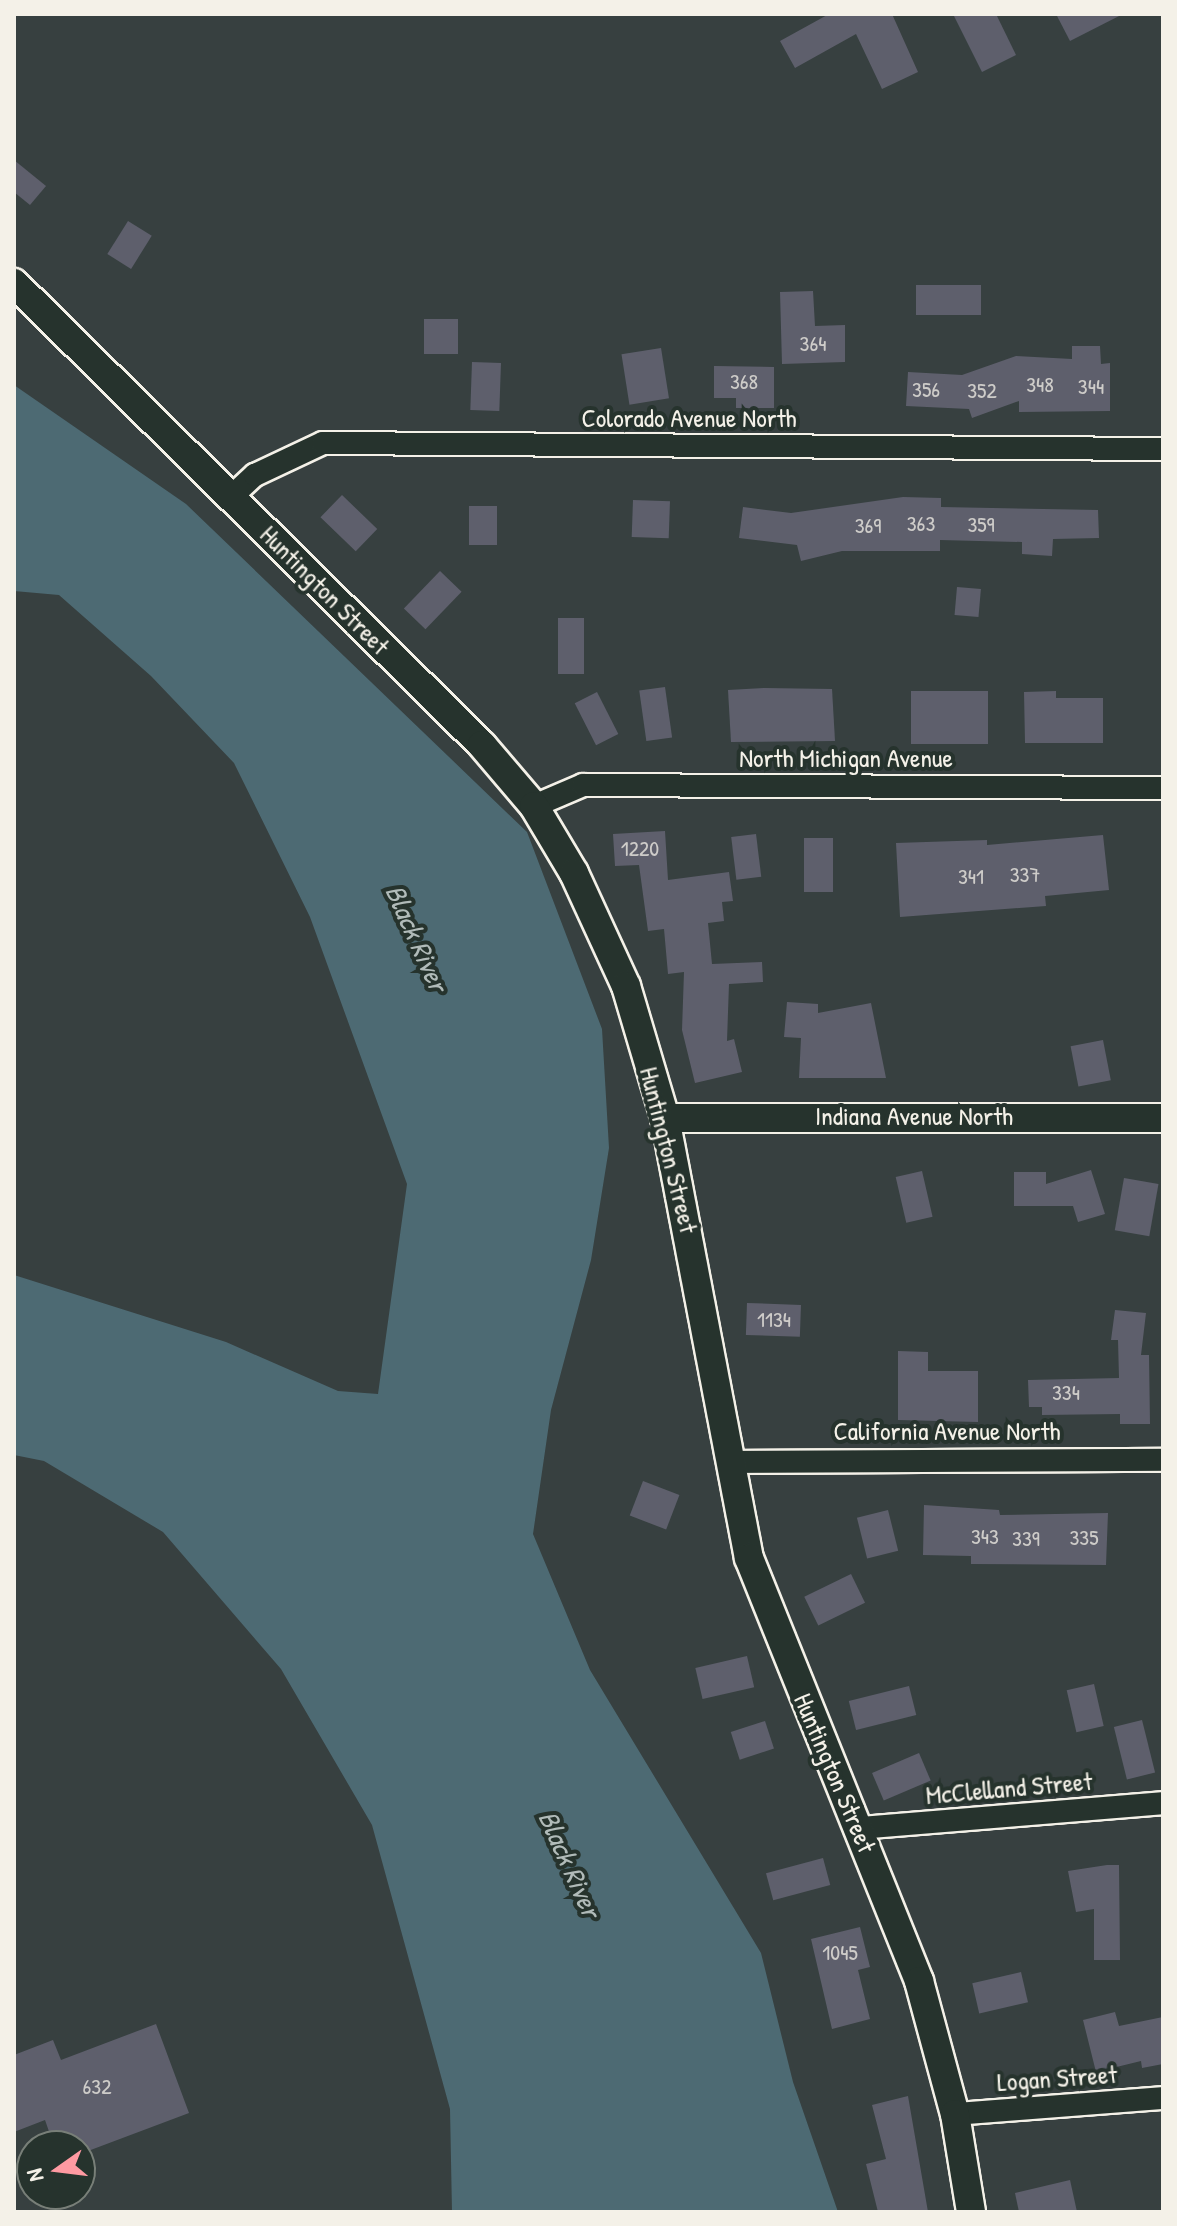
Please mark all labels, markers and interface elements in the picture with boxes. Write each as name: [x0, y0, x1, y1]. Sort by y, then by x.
house number: 364: [800, 331, 826, 357]
house number: 368: [730, 369, 758, 395]
house number: 348: [1026, 372, 1054, 398]
house number: 344: [1078, 374, 1104, 400]
house number: 356: [912, 377, 940, 403]
house number: 352: [967, 378, 997, 404]
street label: Colorado Avenue North: [581, 402, 797, 434]
house number: 363: [907, 511, 935, 537]
house number: 359: [967, 512, 995, 538]
house number: 369: [855, 513, 881, 539]
street label: Huntington Street: [254, 519, 396, 661]
street label: North Michigan Avenue: [739, 742, 953, 774]
house number: 1220: [621, 836, 659, 862]
house number: 337: [1010, 862, 1040, 888]
house number: 341: [958, 864, 984, 890]
water label: Black River: [379, 879, 455, 997]
street label: Huntington Street: [633, 1064, 705, 1236]
street label: Indiana Avenue North: [815, 1100, 1013, 1132]
house number: 1134: [757, 1307, 791, 1333]
house number: 334: [1052, 1380, 1080, 1406]
street label: California Avenue North: [834, 1415, 1060, 1447]
house number: 343: [971, 1524, 999, 1550]
house number: 335: [1069, 1525, 1099, 1551]
house number: 339: [1012, 1526, 1040, 1552]
street label: Huntington Street: [787, 1689, 883, 1857]
street label: McClelland Street: [925, 1765, 1093, 1811]
water label: Black River: [532, 1805, 608, 1923]
house number: 1045: [822, 1940, 858, 1966]
street label: Logan Street: [996, 2058, 1118, 2098]
house number: 632: [83, 2074, 111, 2100]
north arrow: [16, 2130, 96, 2210]
text: N: [19, 2166, 51, 2185]

